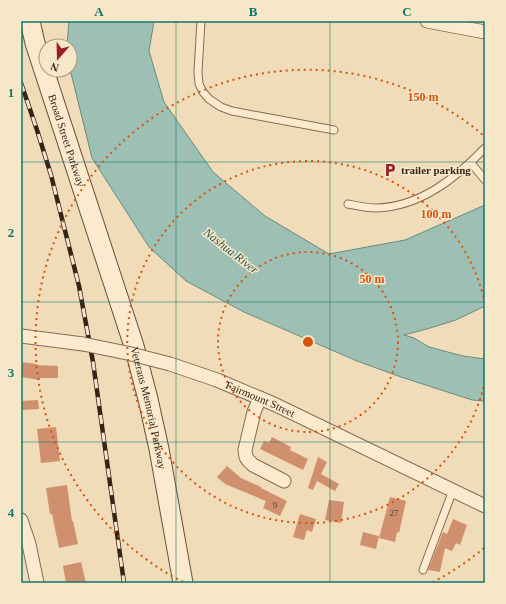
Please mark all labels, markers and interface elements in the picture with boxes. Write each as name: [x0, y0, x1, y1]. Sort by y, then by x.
text: A: [94, 4, 104, 19]
text: B: [249, 4, 258, 19]
text: C: [402, 4, 412, 19]
north arrow: [38, 38, 78, 78]
text: N: [49, 60, 60, 74]
text: 1: [8, 85, 14, 100]
text: 150 m: [408, 90, 439, 104]
street label: Broad Street Parkway: [46, 93, 88, 189]
parking icon: trailer parking: [382, 162, 398, 178]
place label: trailer parking: [401, 164, 471, 176]
text: 100 m: [421, 207, 452, 221]
text: 2: [8, 225, 14, 240]
water label: Nashua River: [200, 225, 261, 277]
text: 50 m: [360, 272, 385, 286]
centre of rings: [301, 335, 315, 349]
street label: Veterans Memorial Parkway: [128, 345, 169, 471]
text: 3: [8, 365, 15, 380]
street label: Fairmount Street: [224, 378, 297, 419]
house number: 9: [273, 500, 278, 510]
text: 4: [8, 505, 15, 520]
house number: 27: [390, 508, 399, 518]

